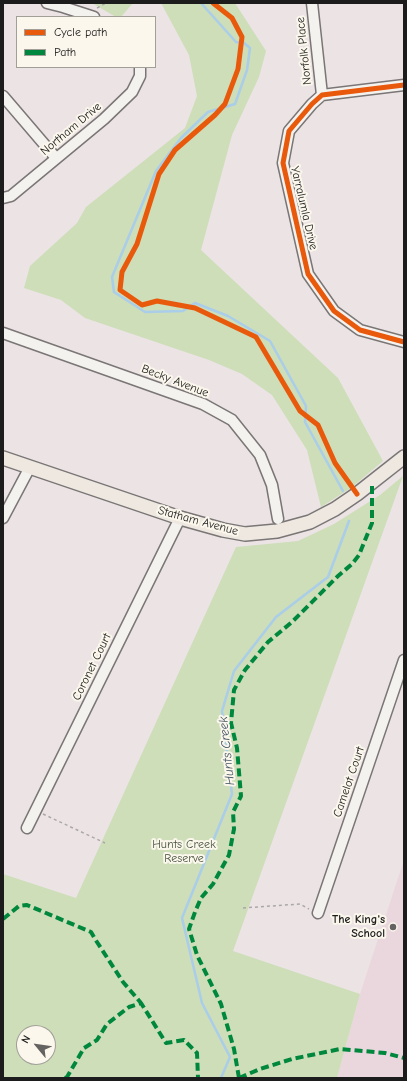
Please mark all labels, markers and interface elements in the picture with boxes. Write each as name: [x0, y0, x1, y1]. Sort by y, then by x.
legend: [16, 16, 156, 68]
street label: Norfolk Place: [293, 16, 315, 86]
text: Cycle path: [54, 25, 107, 39]
text: Path: [54, 45, 76, 59]
street label: Northam Drive: [38, 99, 104, 159]
street label: Yarralumla Drive: [287, 165, 321, 251]
street label: Becky Avenue: [139, 362, 211, 400]
street label: Statham Avenue: [156, 503, 240, 539]
street label: Coronet Court: [70, 631, 114, 703]
water label: Hunts Creek: [216, 716, 238, 786]
street label: Camelot Court: [330, 745, 368, 819]
park label: Hunts Creek Reserve: [152, 838, 216, 866]
place label: The King's School: [332, 913, 385, 941]
marker: The King's School: [388, 922, 398, 932]
north arrow: [16, 1025, 56, 1065]
text: N: [19, 1033, 33, 1046]

